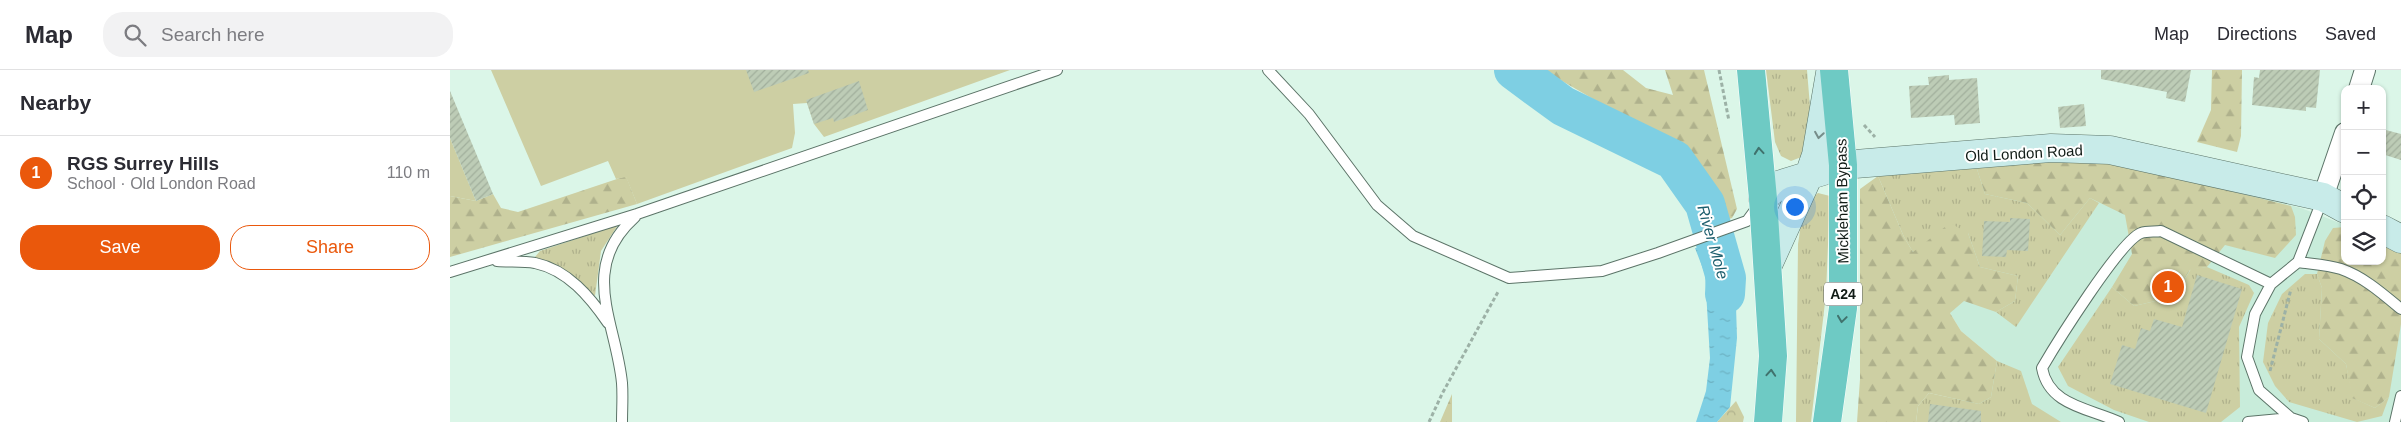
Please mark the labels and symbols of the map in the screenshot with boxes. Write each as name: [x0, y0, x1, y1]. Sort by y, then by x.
one-way arrow: [1815, 131, 1825, 140]
street label: Mickleham Bypass: [1832, 138, 1852, 264]
street label: Old London Road: [1965, 141, 2083, 165]
one-way arrow: [1754, 147, 1765, 155]
your location: [1782, 194, 1808, 220]
water label: River Mole: [1694, 203, 1732, 281]
pin: 1: [2152, 268, 2184, 306]
road number: A24: [1824, 282, 1862, 305]
one-way arrow: [1837, 315, 1848, 323]
one-way arrow: [1766, 369, 1777, 377]

